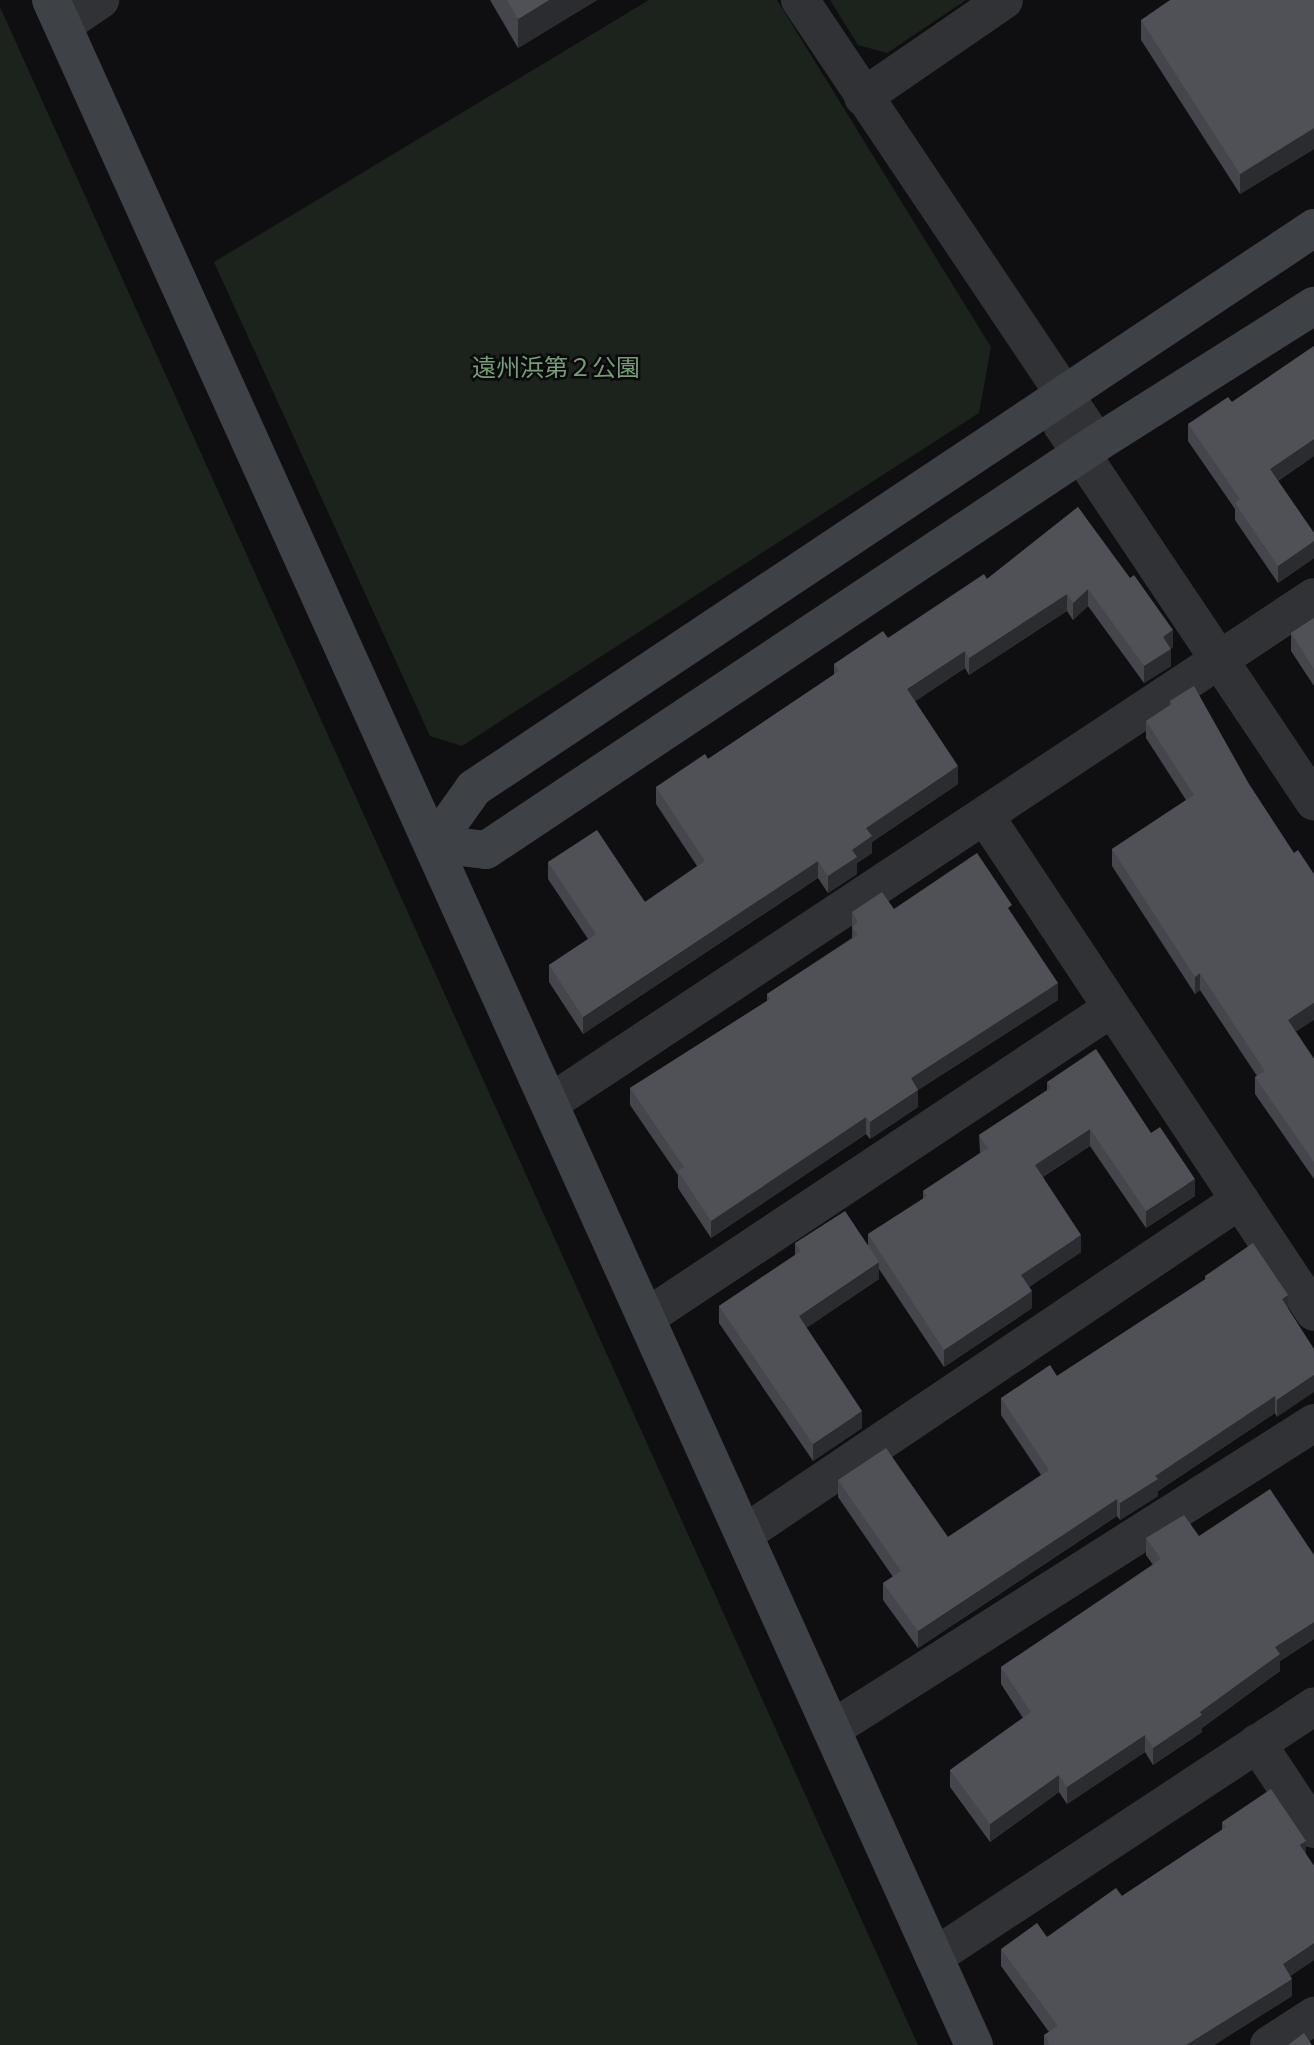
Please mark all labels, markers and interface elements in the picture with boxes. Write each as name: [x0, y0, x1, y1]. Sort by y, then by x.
park label: 遠州浜第２公園: [472, 354, 640, 382]

